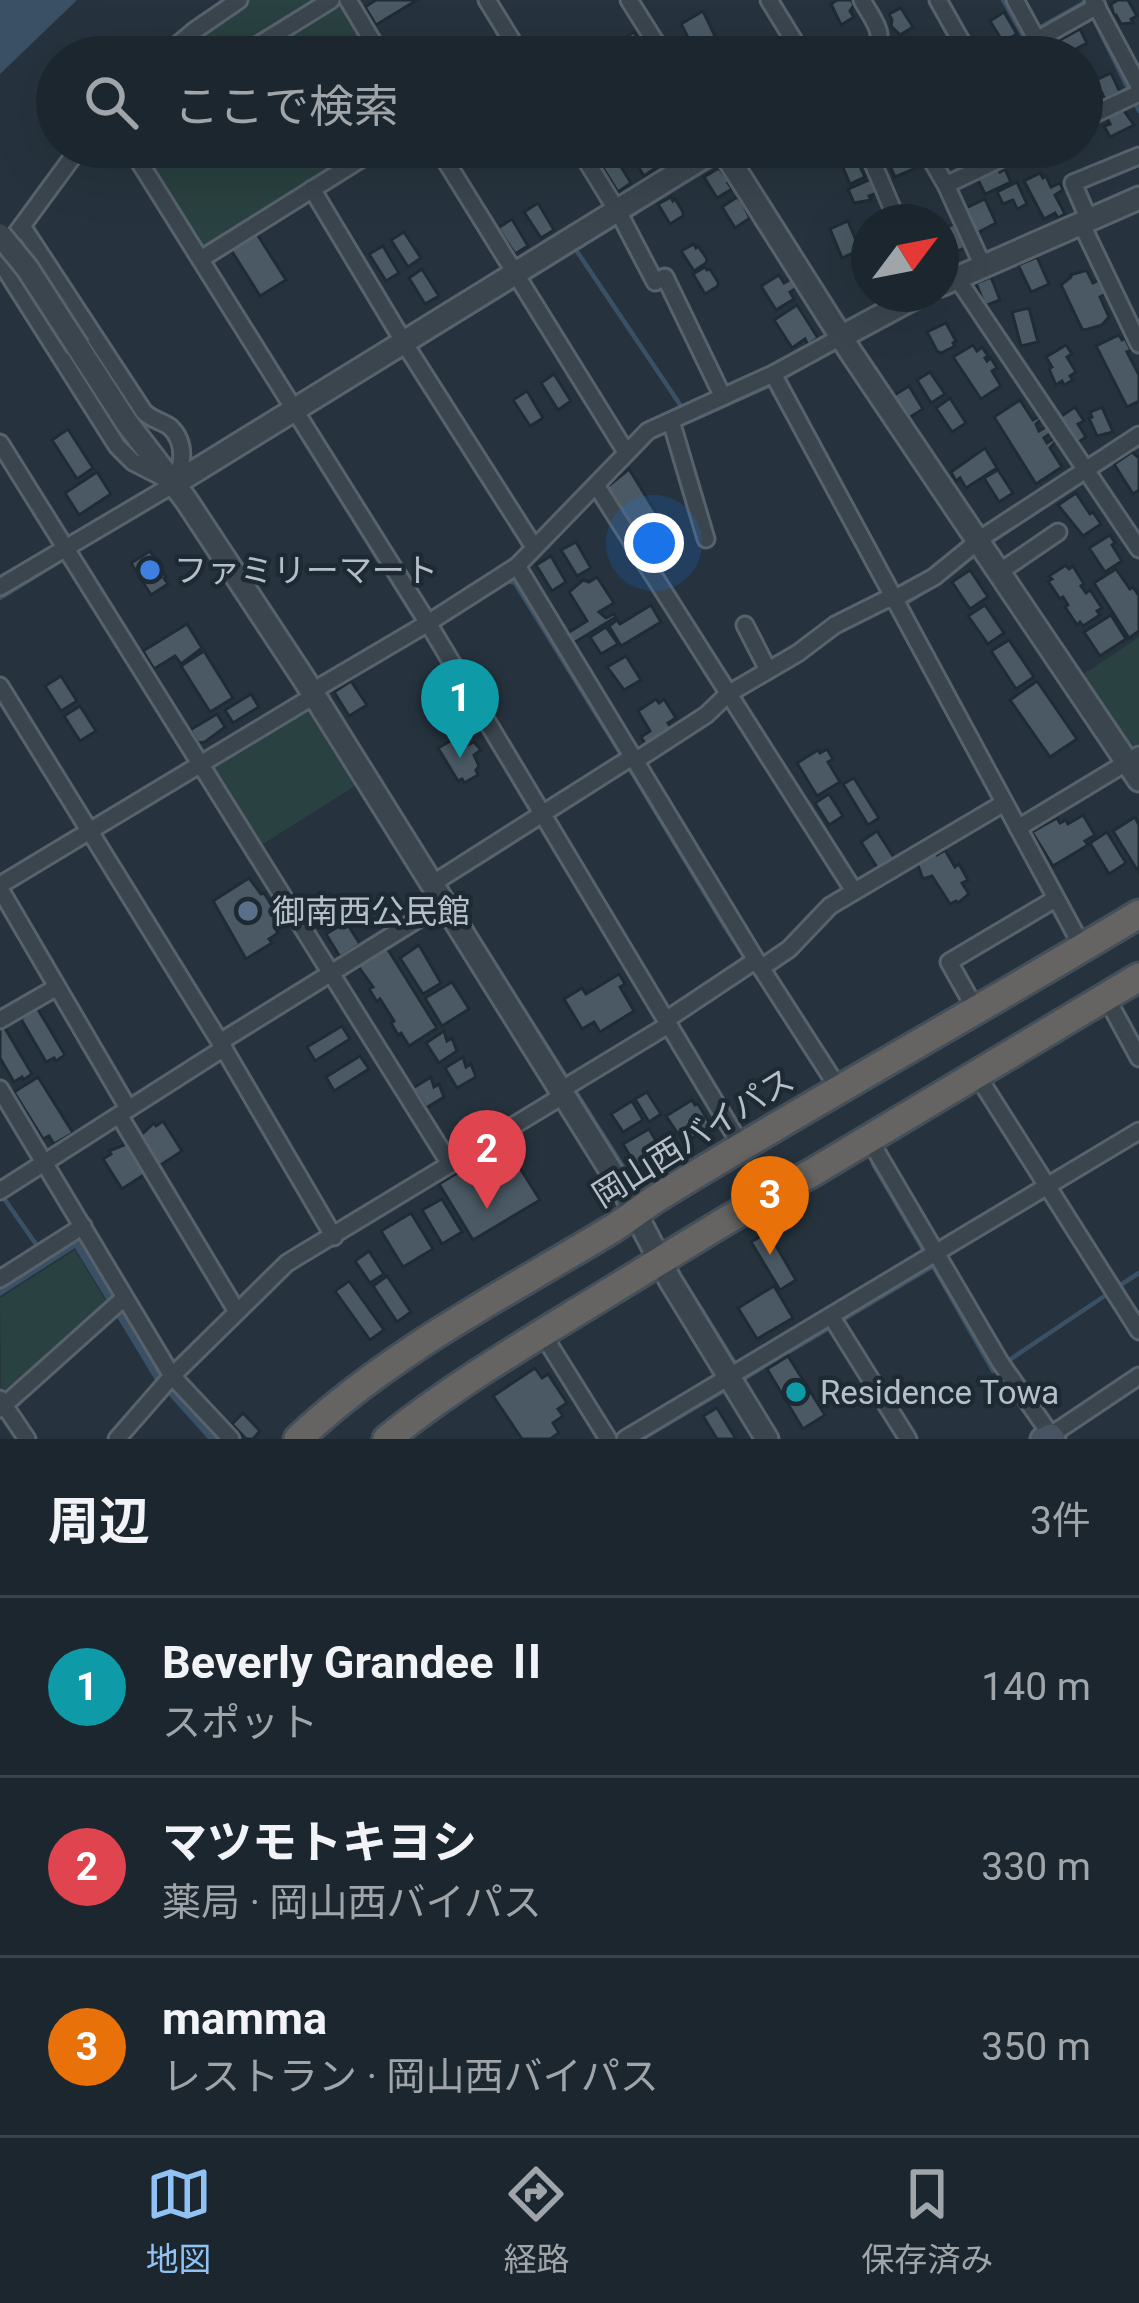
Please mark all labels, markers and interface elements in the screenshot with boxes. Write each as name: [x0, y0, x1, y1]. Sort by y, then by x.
search box: [36, 36, 1103, 168]
icon: search: [78, 69, 144, 135]
text: ここで検索: [174, 80, 399, 133]
north arrow: [851, 204, 959, 312]
your location: [624, 513, 684, 573]
place label: ファミリーマート: [174, 551, 438, 590]
marker: ファミリーマート: [137, 557, 163, 583]
pin: 1: [421, 659, 499, 758]
place label: 御南西公民館: [272, 892, 470, 931]
marker: 御南西公民館: [235, 898, 261, 924]
street label: 岡山西バイパス: [585, 1060, 801, 1215]
pin: 2: [448, 1110, 526, 1209]
pin: 3: [731, 1156, 809, 1255]
place label: Residence Towa: [820, 1373, 1059, 1412]
marker: Residence Towa: [783, 1379, 809, 1405]
text: 周辺: [48, 1492, 150, 1551]
text: 3件: [1030, 1498, 1091, 1544]
text: Beverly Grandee Ⅱ: [162, 1636, 550, 1689]
text: 1: [76, 1664, 98, 1710]
text: 140 m: [981, 1664, 1091, 1710]
text: スポット: [162, 1700, 318, 1746]
text: マツモトキヨシ: [162, 1816, 477, 1869]
text: 2: [76, 1844, 98, 1890]
text: 330 m: [981, 1844, 1091, 1890]
text: 薬局 · 岡山西バイパス: [162, 1880, 542, 1926]
text: mamma: [162, 1992, 327, 2045]
text: 3: [76, 2024, 98, 2070]
text: 350 m: [981, 2024, 1091, 2070]
text: レストラン · 岡山西バイパス: [162, 2054, 659, 2100]
tab: 地図: [146, 2161, 212, 2281]
tab: 経路: [503, 2161, 569, 2281]
tab: 保存済み: [861, 2161, 993, 2281]

